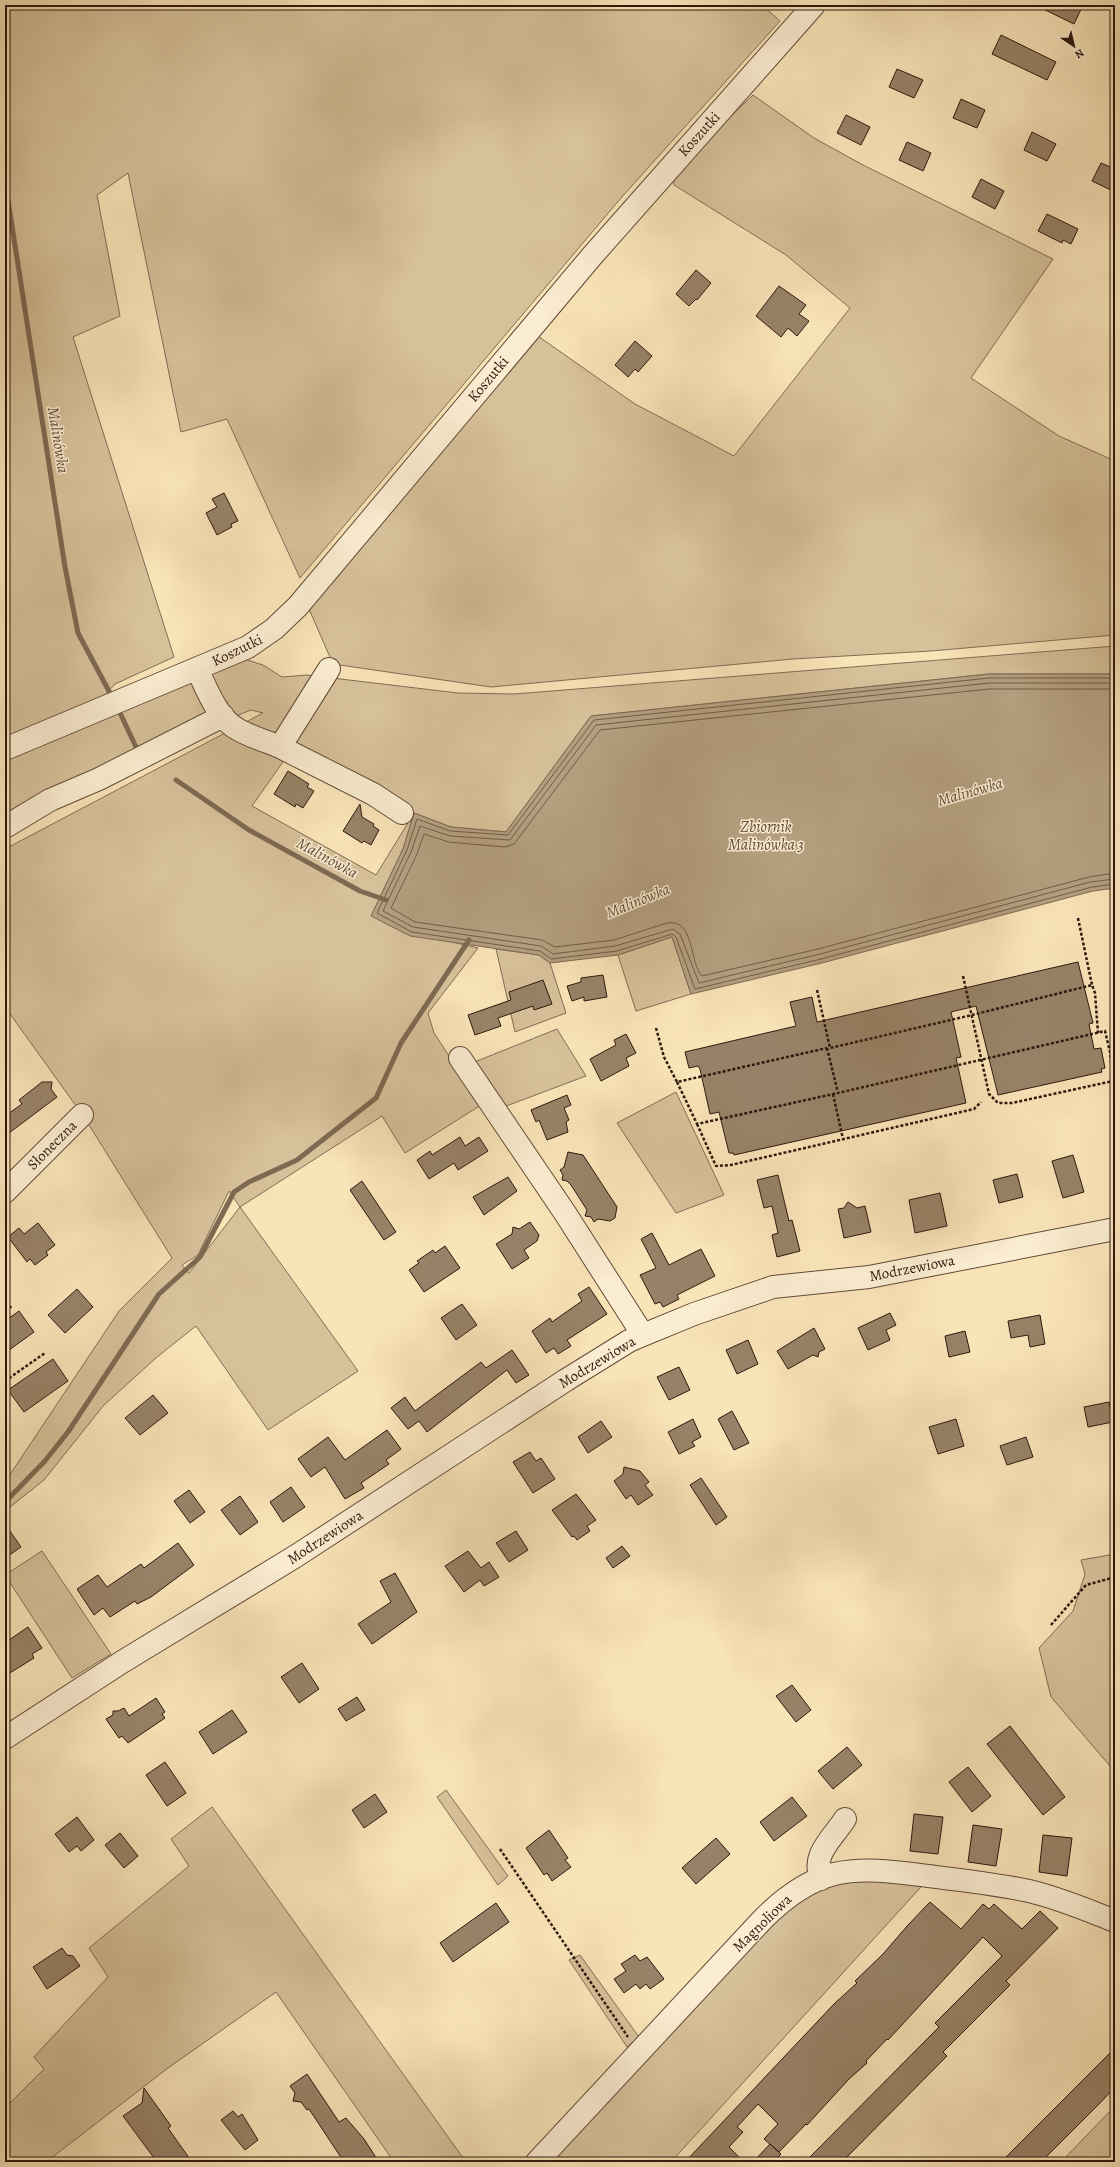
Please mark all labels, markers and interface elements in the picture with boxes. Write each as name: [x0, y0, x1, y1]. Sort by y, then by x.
north arrow: [1054, 26, 1094, 66]
text: N: [1072, 45, 1087, 62]
street label: Koszutki: [673, 107, 725, 161]
street label: Koszutki: [463, 352, 513, 406]
water label: Malinówka: [42, 405, 74, 475]
street label: Koszutki: [208, 629, 266, 671]
water label: Malinówka: [935, 772, 1006, 812]
water label: Zbiornik Malinówka 3: [728, 816, 804, 856]
water label: Malinówka: [292, 832, 362, 884]
water label: Malinówka: [603, 878, 674, 924]
street label: Słoneczna: [23, 1116, 81, 1174]
street label: Modrzewiowa: [868, 1250, 956, 1286]
street label: Modrzewiowa: [555, 1331, 639, 1393]
street label: Modrzewiowa: [283, 1505, 367, 1569]
street label: Magnoliowa: [728, 1890, 796, 1956]

